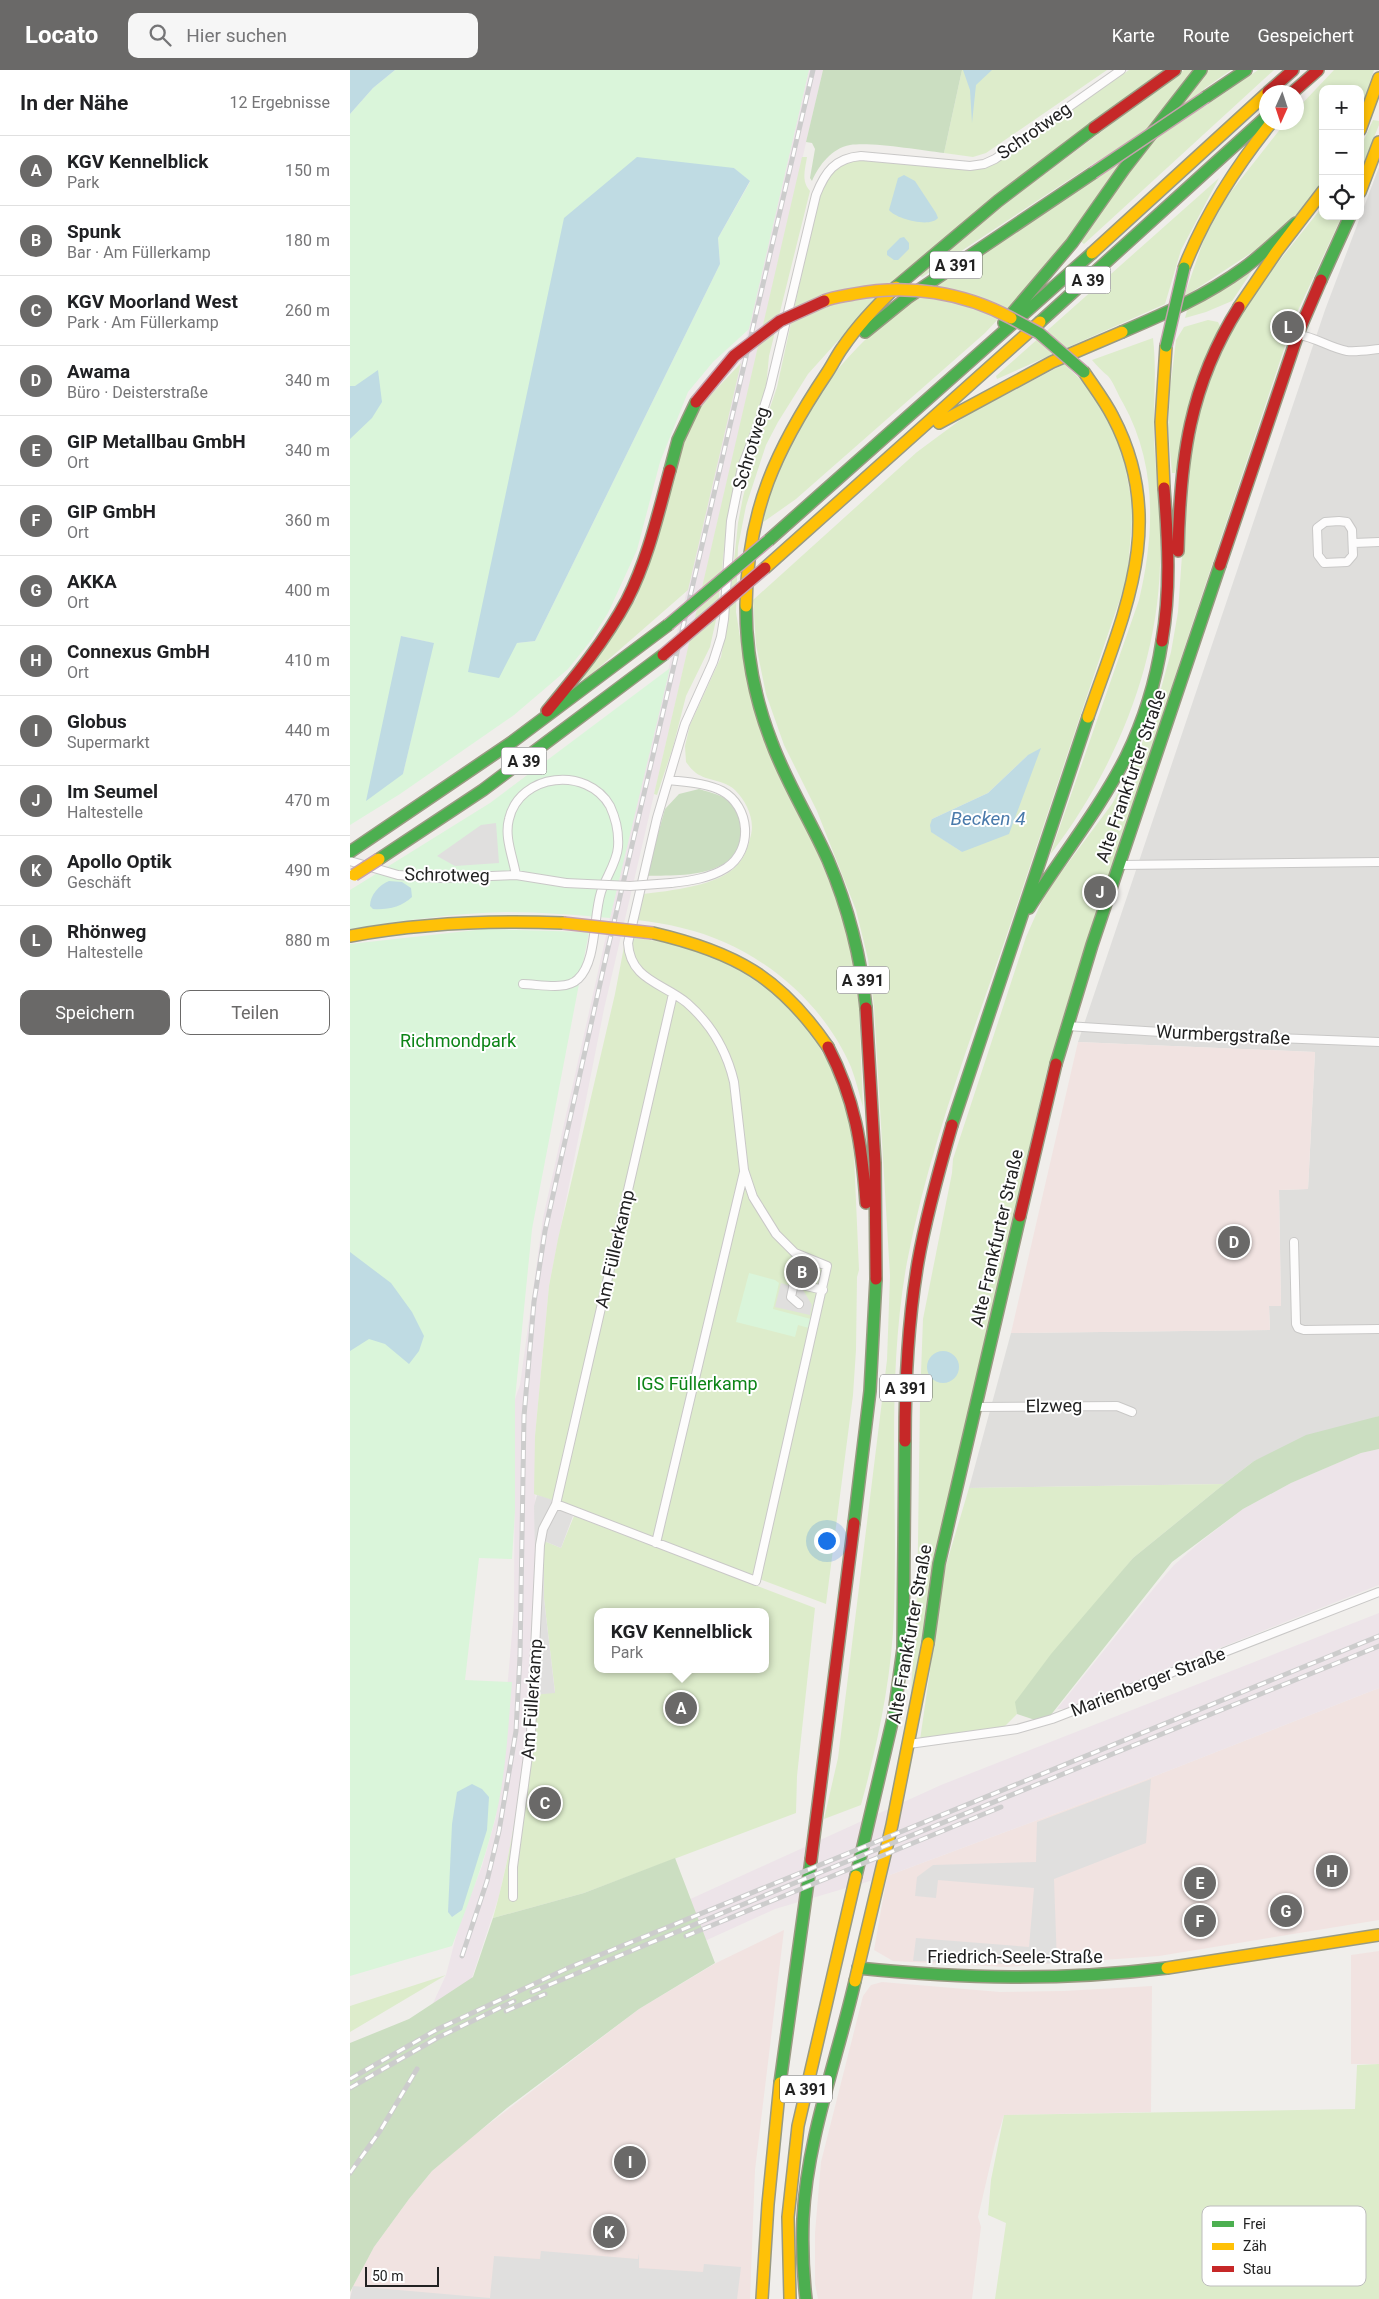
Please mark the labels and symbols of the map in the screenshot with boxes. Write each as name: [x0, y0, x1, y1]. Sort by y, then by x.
north arrow: [1259, 85, 1304, 130]
street label: Schrotweg: [993, 98, 1075, 164]
road number: A 391: [930, 252, 982, 278]
road number: A 39: [1066, 266, 1110, 294]
pin: L: [1272, 308, 1304, 346]
street label: Schrotweg: [728, 404, 773, 492]
street label: Alte Frankfurter Straße: [1091, 687, 1170, 865]
road number: A 39: [502, 748, 546, 774]
water label: Becken 4: [950, 807, 1026, 830]
street label: Schrotweg: [404, 863, 490, 886]
pin: J: [1084, 873, 1116, 911]
road number: A 391: [837, 966, 889, 994]
street label: Wurmbergstraße: [1155, 1021, 1291, 1049]
park label: Richmondpark: [400, 1030, 517, 1051]
street label: Alte Frankfurter Straße: [966, 1147, 1027, 1329]
street label: Am Füllerkamp: [591, 1188, 638, 1310]
pin: D: [1218, 1223, 1250, 1261]
pin: B: [786, 1253, 818, 1291]
park label: IGS Füllerkamp: [636, 1373, 758, 1394]
road number: A 391: [880, 1375, 932, 1402]
street label: Elzweg: [1025, 1395, 1083, 1416]
your location: [814, 1528, 840, 1554]
street label: Alte Frankfurter Straße: [883, 1543, 936, 1725]
street label: Am Füllerkamp: [517, 1638, 546, 1760]
street label: Marienberger Straße: [1068, 1642, 1228, 1721]
pin: A: [665, 1689, 697, 1727]
pin: C: [529, 1784, 561, 1822]
pin: H: [1316, 1852, 1348, 1890]
pin: E: [1184, 1864, 1216, 1902]
pin: G: [1270, 1892, 1302, 1930]
pin: F: [1184, 1902, 1216, 1940]
street label: Friedrich-Seele-Straße: [927, 1946, 1103, 1967]
road number: A 391: [780, 2076, 832, 2102]
pin: I: [614, 2143, 646, 2181]
legend: [1202, 2206, 1366, 2286]
pin: K: [593, 2213, 625, 2251]
text: Frei: [1243, 2216, 1266, 2232]
text: Zäh: [1243, 2238, 1267, 2254]
text: Stau: [1243, 2261, 1271, 2277]
scale bar: [365, 2264, 439, 2287]

